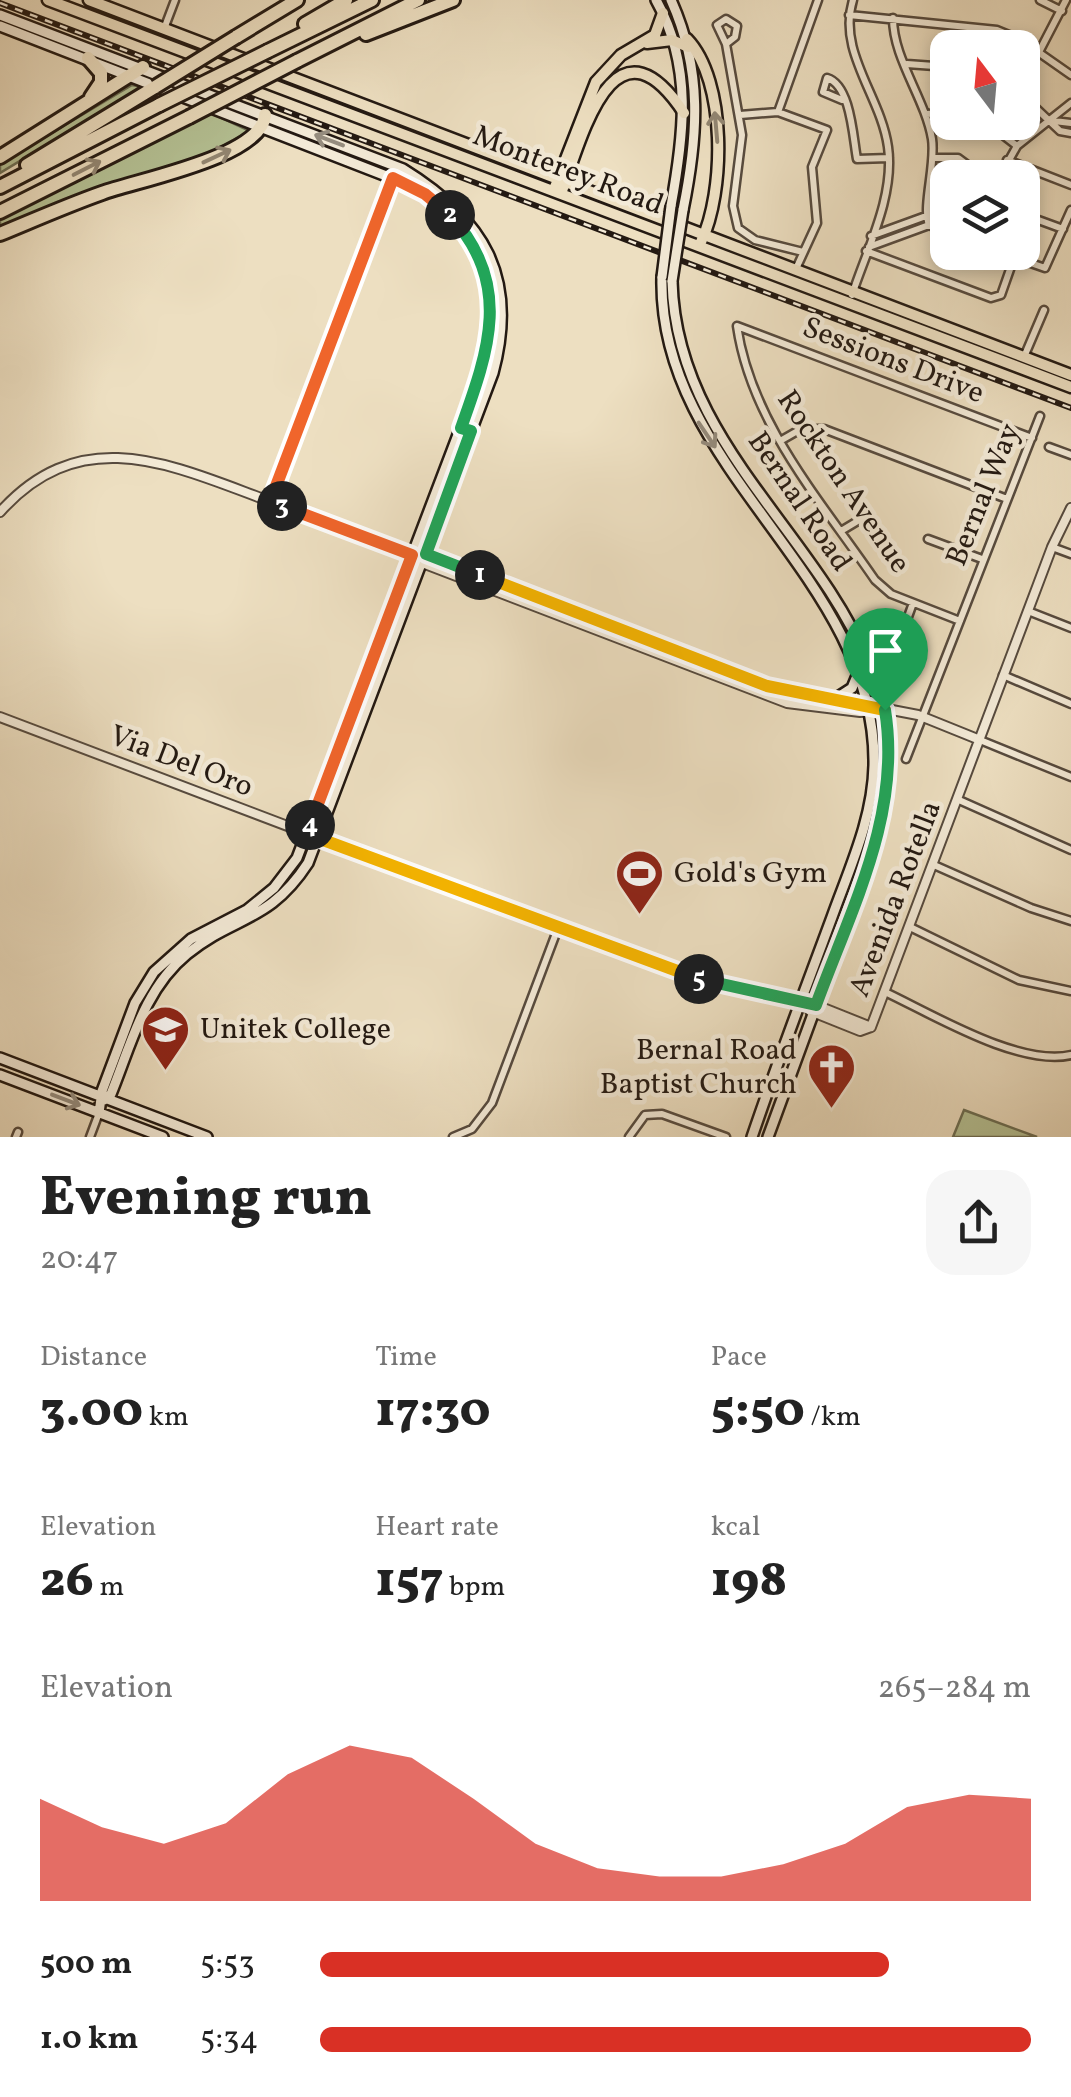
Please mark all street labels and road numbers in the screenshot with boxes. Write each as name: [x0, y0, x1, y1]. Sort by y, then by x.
street label: Monterey Road: [467, 115, 669, 227]
street label: Sessions Drive: [796, 307, 990, 415]
street label: Rockton Avenue: [766, 382, 920, 582]
street label: Bernal Way: [936, 417, 1032, 573]
street label: Bernal Road: [737, 423, 861, 581]
street label: Via Del Oro: [103, 715, 259, 809]
street label: Avenida Rotella: [839, 795, 953, 1003]

